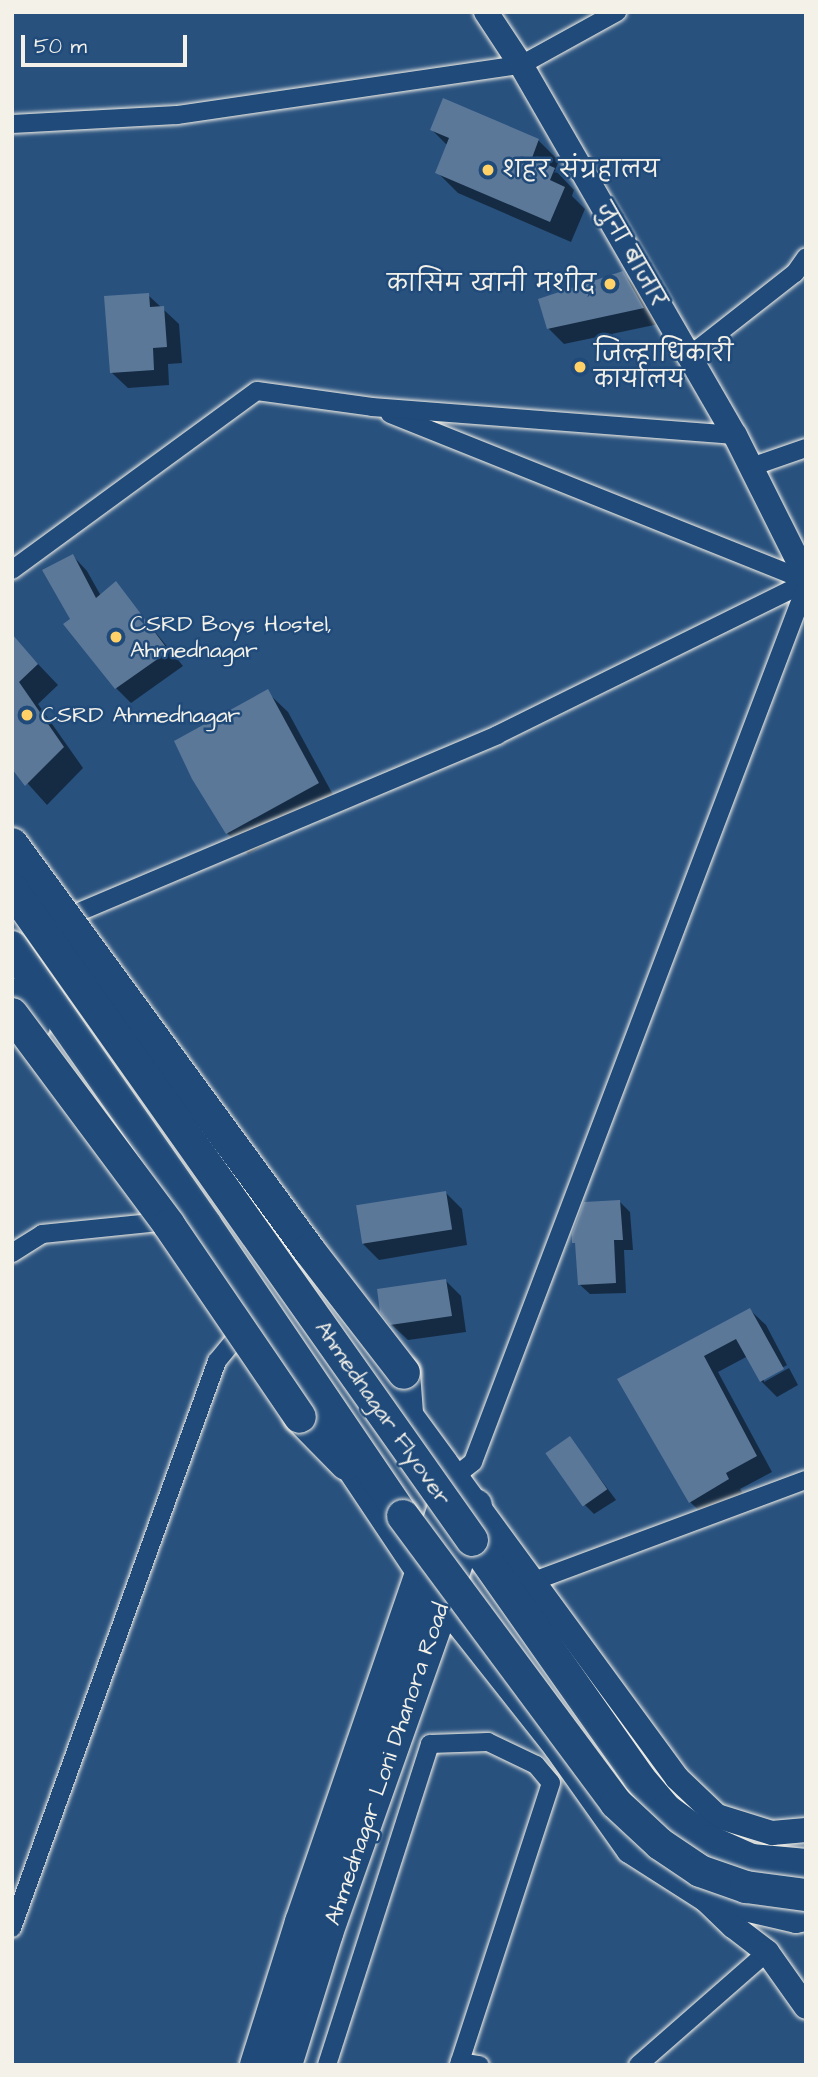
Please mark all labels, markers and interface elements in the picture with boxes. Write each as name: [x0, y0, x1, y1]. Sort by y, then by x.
scale bar: [24, 21, 191, 65]
text: 50 m: [34, 32, 87, 61]
place label: शहर संग्रहालय: [502, 156, 659, 184]
marker: शहर संग्रहालय: [480, 162, 496, 178]
street label: जुना बाजार: [590, 198, 672, 312]
place label: कासिम खानी मशीद: [387, 270, 596, 298]
marker: कासिम खानी मशीद: [602, 276, 618, 292]
place label: जिल्हाधिकारी कार्यालय: [594, 340, 733, 394]
marker: जिल्हाधिकारी कार्यालय: [572, 359, 588, 375]
place label: CSRD Boys Hostel, Ahmednagar: [130, 610, 332, 664]
marker: CSRD Boys Hostel, Ahmednagar: [108, 629, 124, 645]
place label: CSRD Ahmednagar: [41, 701, 240, 729]
marker: CSRD Ahmednagar: [19, 707, 35, 723]
street label: Ahmednagar Flyover: [309, 1315, 457, 1511]
street label: Ahmednagar Loni Dhanora Road: [319, 1599, 455, 1929]

